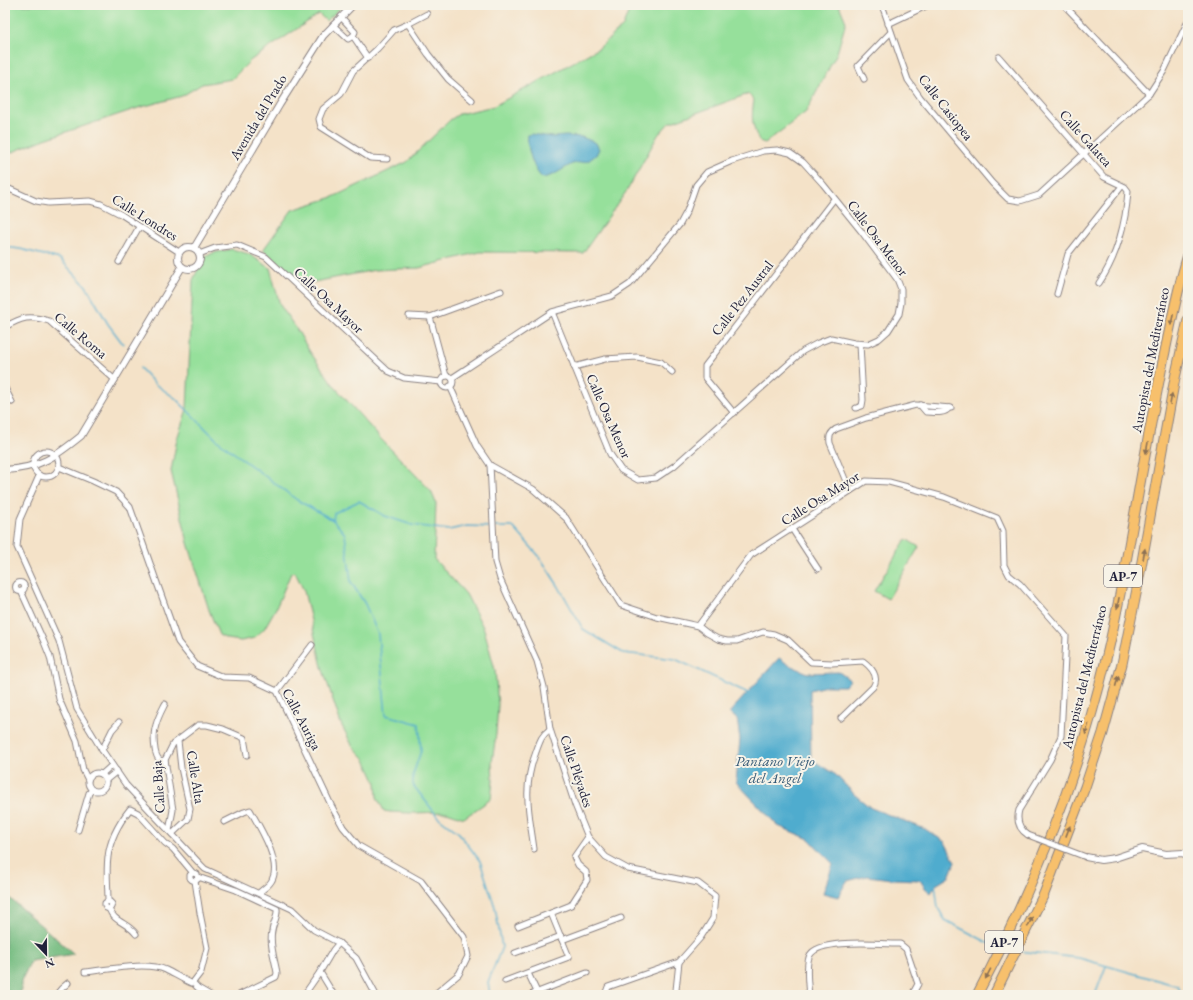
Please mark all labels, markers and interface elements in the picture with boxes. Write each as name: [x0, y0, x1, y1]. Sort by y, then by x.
street label: Calle Casiopea: [915, 70, 978, 144]
street label: Avenida del Prado: [225, 71, 291, 164]
street label: Calle Galatea: [1056, 106, 1117, 171]
street label: Calle Londres: [109, 190, 182, 245]
street label: Calle Osa Menor: [843, 196, 913, 280]
street label: Calle Pez Austral: [707, 256, 777, 339]
street label: Calle Osa Mayor: [290, 263, 368, 337]
street label: Autopista del Mediterráneo: [1127, 286, 1173, 435]
street label: Calle Roma: [51, 308, 112, 363]
one-way arrow: [1168, 314, 1174, 326]
street label: Calle Osa Menor: [582, 371, 636, 461]
one-way arrow: [1168, 392, 1174, 405]
one-way arrow: [1143, 442, 1149, 454]
street label: Calle Osa Mayor: [777, 467, 863, 529]
one-way arrow: [1141, 548, 1147, 560]
road number: AP-7: [1104, 565, 1142, 587]
one-way arrow: [1114, 597, 1120, 609]
street label: Autopista del Mediterráneo: [1057, 603, 1111, 752]
one-way arrow: [1114, 675, 1120, 687]
street label: Calle Auriga: [278, 685, 326, 753]
one-way arrow: [1084, 724, 1090, 736]
street label: Calle Pléyades: [556, 732, 598, 810]
street label: Calle Alta: [183, 749, 209, 805]
water label: Pantano Viejo del Angel: [735, 751, 815, 787]
street label: Calle Baja: [147, 760, 169, 814]
one-way arrow: [1066, 825, 1072, 837]
one-way arrow: [1026, 917, 1033, 928]
road number: AP-7: [985, 931, 1023, 953]
north arrow: [26, 934, 66, 974]
text: N: [43, 955, 56, 971]
one-way arrow: [985, 968, 991, 980]

